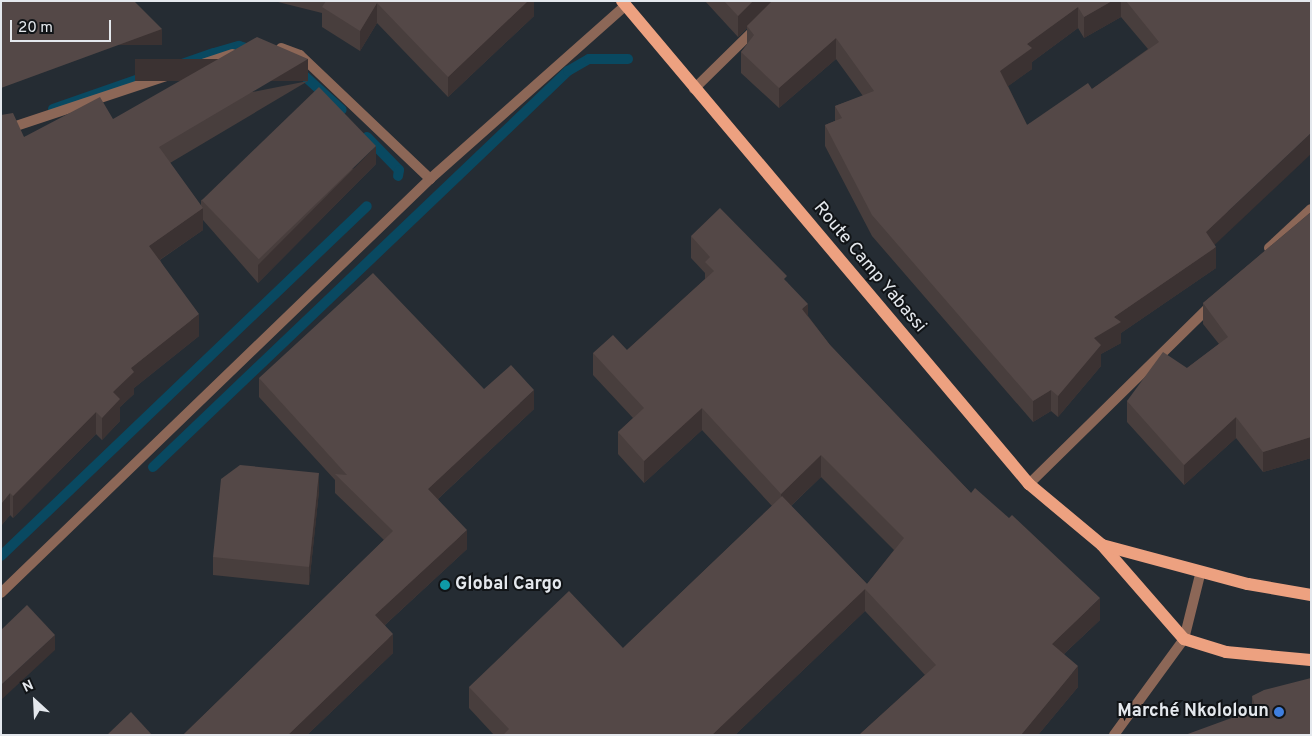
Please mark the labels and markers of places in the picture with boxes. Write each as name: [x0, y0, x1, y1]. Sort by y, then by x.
place label: Global Cargo: [455, 574, 562, 596]
marker: Global Cargo: [439, 579, 451, 591]
place label: Marché Nkololoun: [1117, 701, 1269, 723]
marker: Marché Nkololoun: [1273, 706, 1285, 718]

